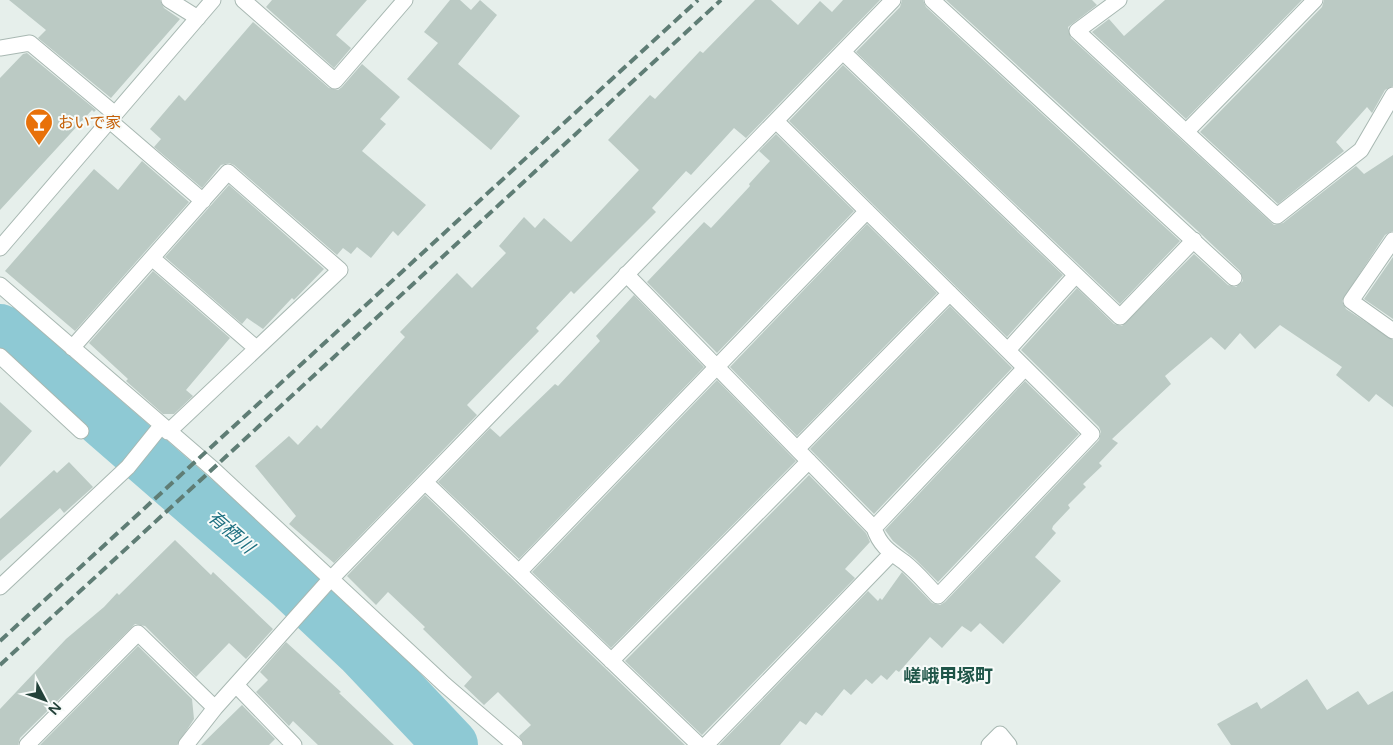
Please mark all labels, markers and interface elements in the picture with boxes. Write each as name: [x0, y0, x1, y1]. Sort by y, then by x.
bar icon: おいで家: [24, 107, 54, 146]
place label: おいで家: [58, 113, 122, 133]
water label: 有栖川: [203, 506, 260, 559]
district label: 嵯峨甲塚町: [903, 665, 993, 687]
north arrow: [20, 675, 70, 725]
text: N: [44, 698, 65, 718]

